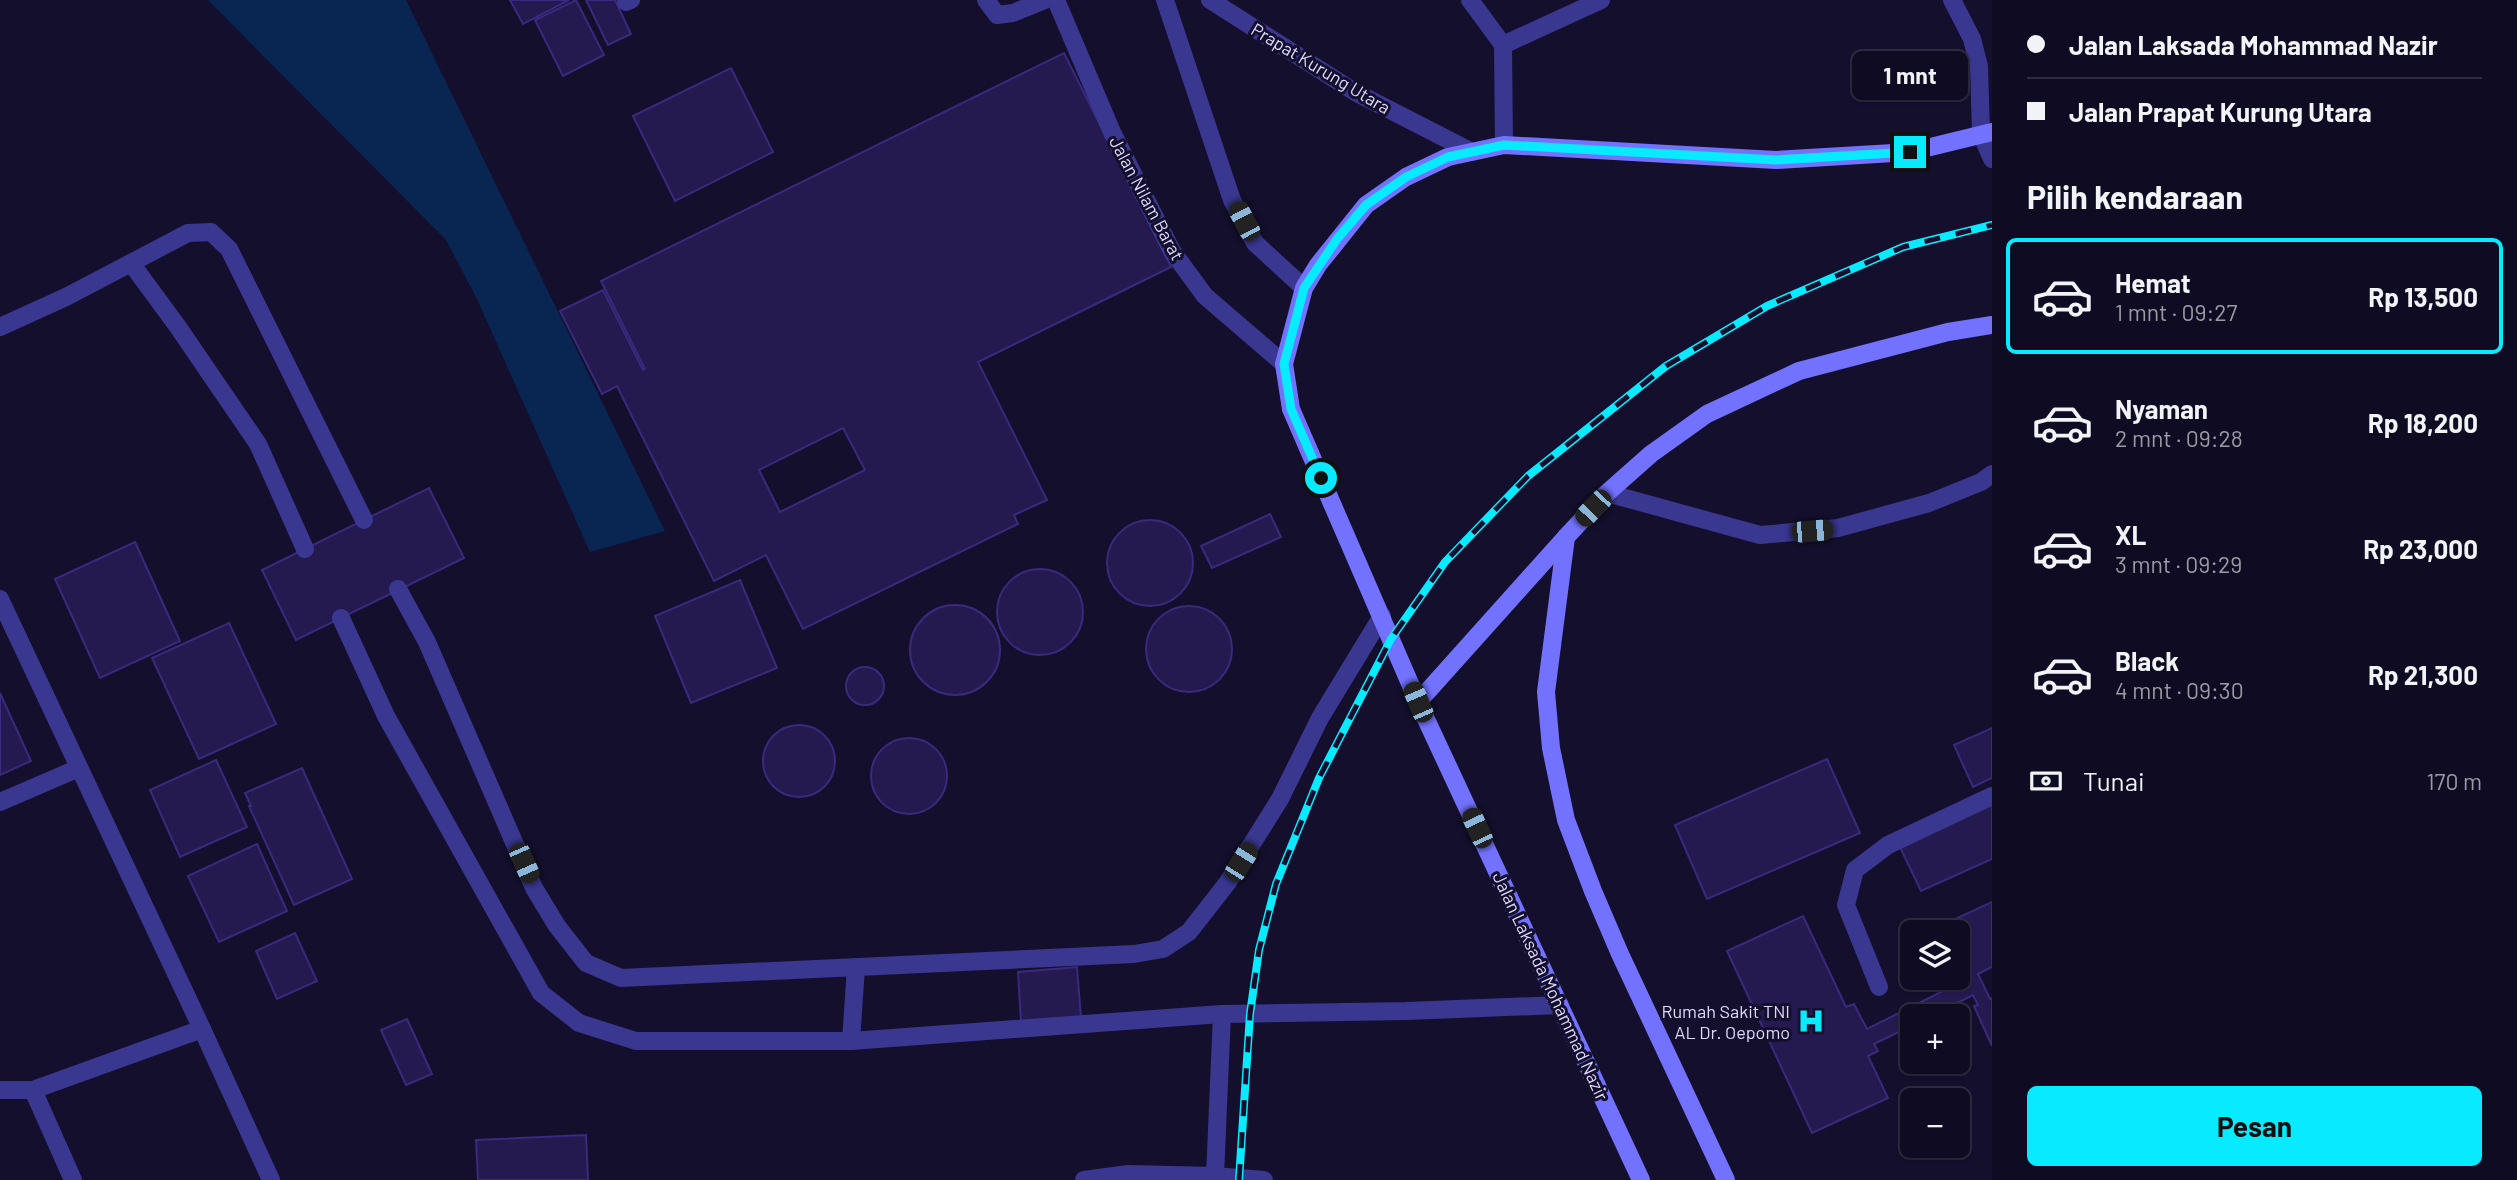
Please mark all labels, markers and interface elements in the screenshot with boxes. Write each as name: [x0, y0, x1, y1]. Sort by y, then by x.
street label: Prapat Kurung Utara: [1247, 18, 1395, 118]
text: Jalan Laksada Mohammad Nazir: [2069, 29, 2438, 60]
callout: 1 mnt: [1852, 51, 1968, 100]
text: 1 mnt: [1883, 61, 1937, 89]
text: Jalan Prapat Kurung Utara: [2069, 96, 2372, 127]
street label: Jalan Nilam Barat: [1105, 132, 1189, 264]
route end: [1894, 136, 1926, 168]
text: Pilih kendaraan: [2027, 177, 2243, 215]
car: [1225, 198, 1264, 244]
icon: car: [2031, 265, 2094, 328]
text: Hemat: [2115, 267, 2191, 298]
text: Rp 13,500: [2368, 281, 2478, 312]
text: 1 mnt · 09:27: [2115, 298, 2237, 326]
icon: car: [2031, 391, 2094, 454]
text: Nyaman: [2115, 393, 2208, 424]
text: Rp 18,200: [2368, 407, 2478, 438]
text: 2 mnt · 09:28: [2115, 424, 2243, 452]
route start: [1305, 462, 1337, 494]
car: [1571, 486, 1616, 530]
icon: car: [2031, 517, 2094, 580]
car: [1791, 519, 1834, 543]
text: XL: [2115, 519, 2146, 550]
text: Rp 23,000: [2363, 533, 2478, 564]
text: 3 mnt · 09:29: [2115, 550, 2242, 578]
icon: car: [2031, 643, 2094, 706]
text: Black: [2115, 645, 2179, 676]
text: Rp 21,300: [2368, 659, 2478, 690]
text: 4 mnt · 09:30: [2115, 676, 2244, 704]
car: [1401, 679, 1436, 725]
icon: cash: [2027, 762, 2065, 800]
text: Tunai: [2083, 765, 2145, 796]
text: 170 m: [2426, 767, 2482, 795]
car: [1459, 805, 1496, 851]
car: [1221, 839, 1262, 885]
car: [506, 840, 543, 886]
street label: Jalan Laksada Mohammad Nazir: [1488, 868, 1614, 1104]
map controls: [1900, 920, 1970, 1158]
button: layers: [1900, 920, 1970, 990]
place label: Rumah Sakit TNI AL Dr. Oepomo: [1661, 1000, 1790, 1043]
button: +: [1900, 1004, 1970, 1074]
hospital icon: Rumah Sakit TNI AL Dr. Oepomo: [1796, 1006, 1826, 1036]
button: Pesan: [2027, 1086, 2482, 1166]
button: −: [1900, 1088, 1970, 1158]

